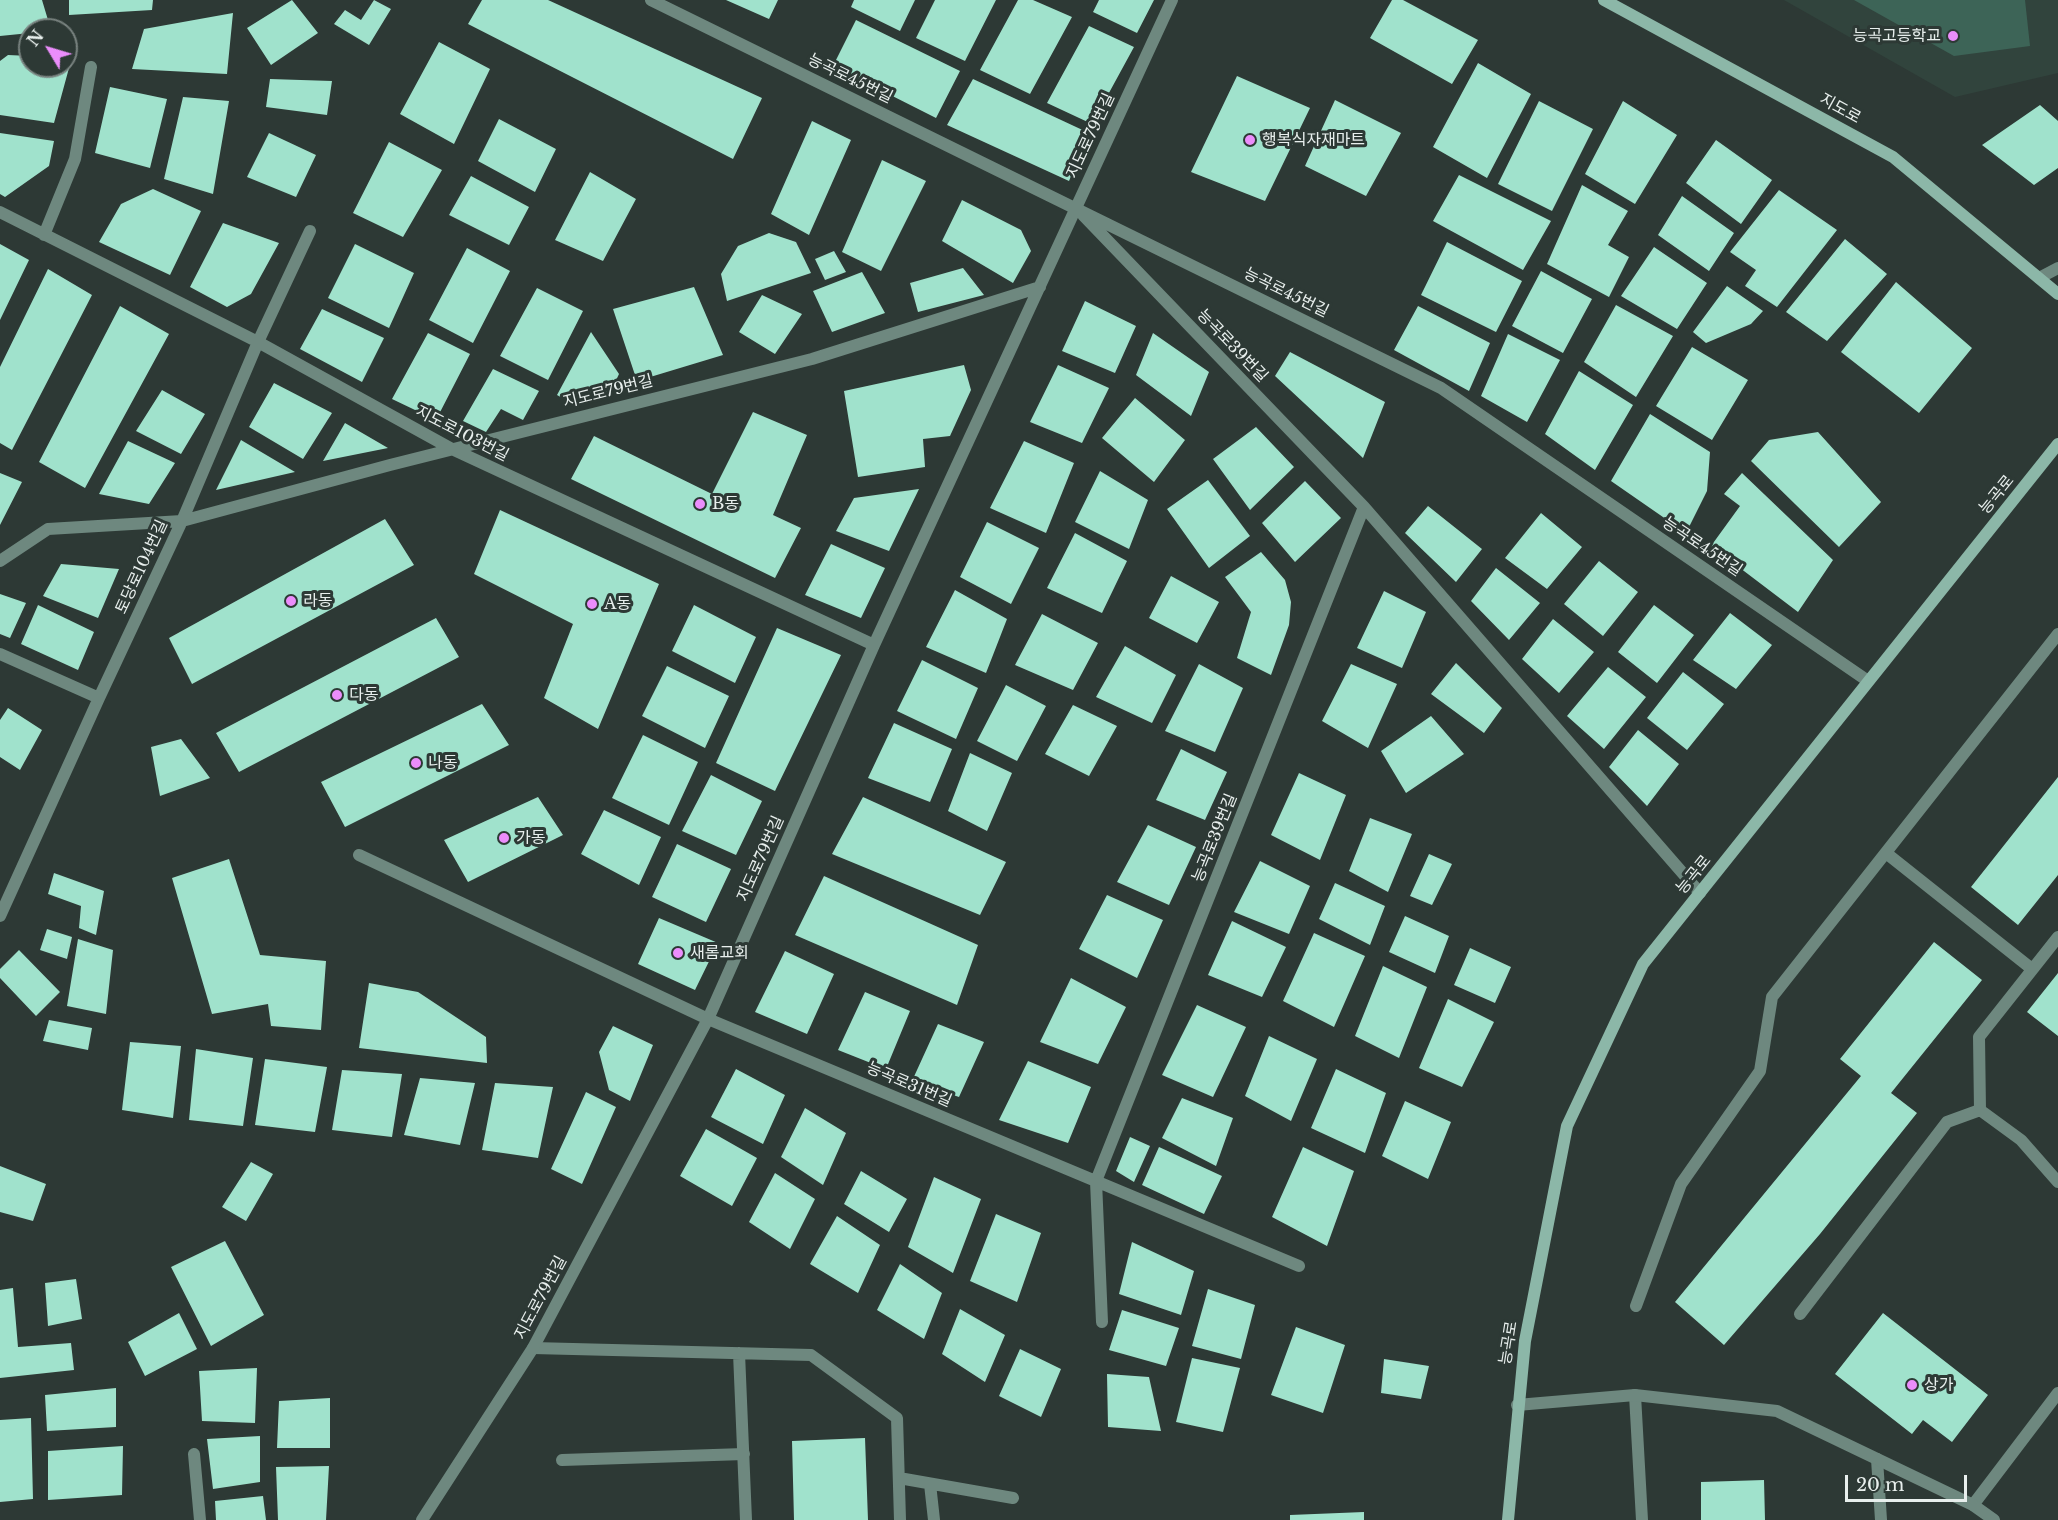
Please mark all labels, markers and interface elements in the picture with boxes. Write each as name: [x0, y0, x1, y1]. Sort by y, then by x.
north arrow: [18, 18, 78, 78]
text: N: [23, 26, 48, 50]
place label: 능곡고등학교: [1853, 26, 1941, 46]
marker: 능곡고등학교: [1946, 29, 1960, 43]
street label: 능곡로45번길: [804, 50, 896, 108]
street label: 지도로79번길: [1063, 90, 1119, 182]
street label: 지도로: [1816, 90, 1864, 128]
place label: 행복식자재마트: [1262, 130, 1365, 150]
marker: 행복식자재마트: [1243, 133, 1257, 147]
street label: 능곡로45번길: [1240, 264, 1332, 322]
street label: 능곡로39번길: [1193, 306, 1271, 386]
street label: 지도로79번길: [561, 372, 655, 412]
street label: 지도로103번길: [412, 402, 512, 466]
street label: 능곡로: [1976, 472, 2018, 518]
place label: B동: [712, 494, 739, 514]
marker: B동: [693, 497, 707, 511]
street label: 능곡로45번길: [1658, 513, 1746, 581]
street label: 토당로104번길: [112, 517, 172, 617]
place label: 라동: [303, 591, 332, 611]
marker: 라동: [284, 594, 298, 608]
place label: A동: [604, 594, 631, 614]
marker: A동: [585, 597, 599, 611]
place label: 다동: [349, 685, 378, 705]
marker: 다동: [330, 688, 344, 702]
place label: 나동: [428, 753, 457, 773]
marker: 나동: [409, 756, 423, 770]
street label: 능곡로39번길: [1189, 791, 1241, 885]
street label: 지도로79번길: [734, 813, 788, 905]
place label: 가동: [516, 828, 545, 848]
marker: 가동: [497, 831, 511, 845]
street label: 능곡로: [1673, 852, 1715, 898]
place label: 새롬교회: [690, 943, 749, 963]
marker: 새롬교회: [671, 946, 685, 960]
street label: 능곡로31번길: [864, 1058, 954, 1112]
street label: 지도로79번길: [511, 1253, 571, 1343]
street label: 능곡로: [1496, 1320, 1522, 1366]
place label: 상가: [1924, 1375, 1953, 1395]
marker: 상가: [1905, 1378, 1919, 1392]
scale bar: [1848, 1463, 1970, 1501]
text: 20 m: [1856, 1474, 1904, 1496]

